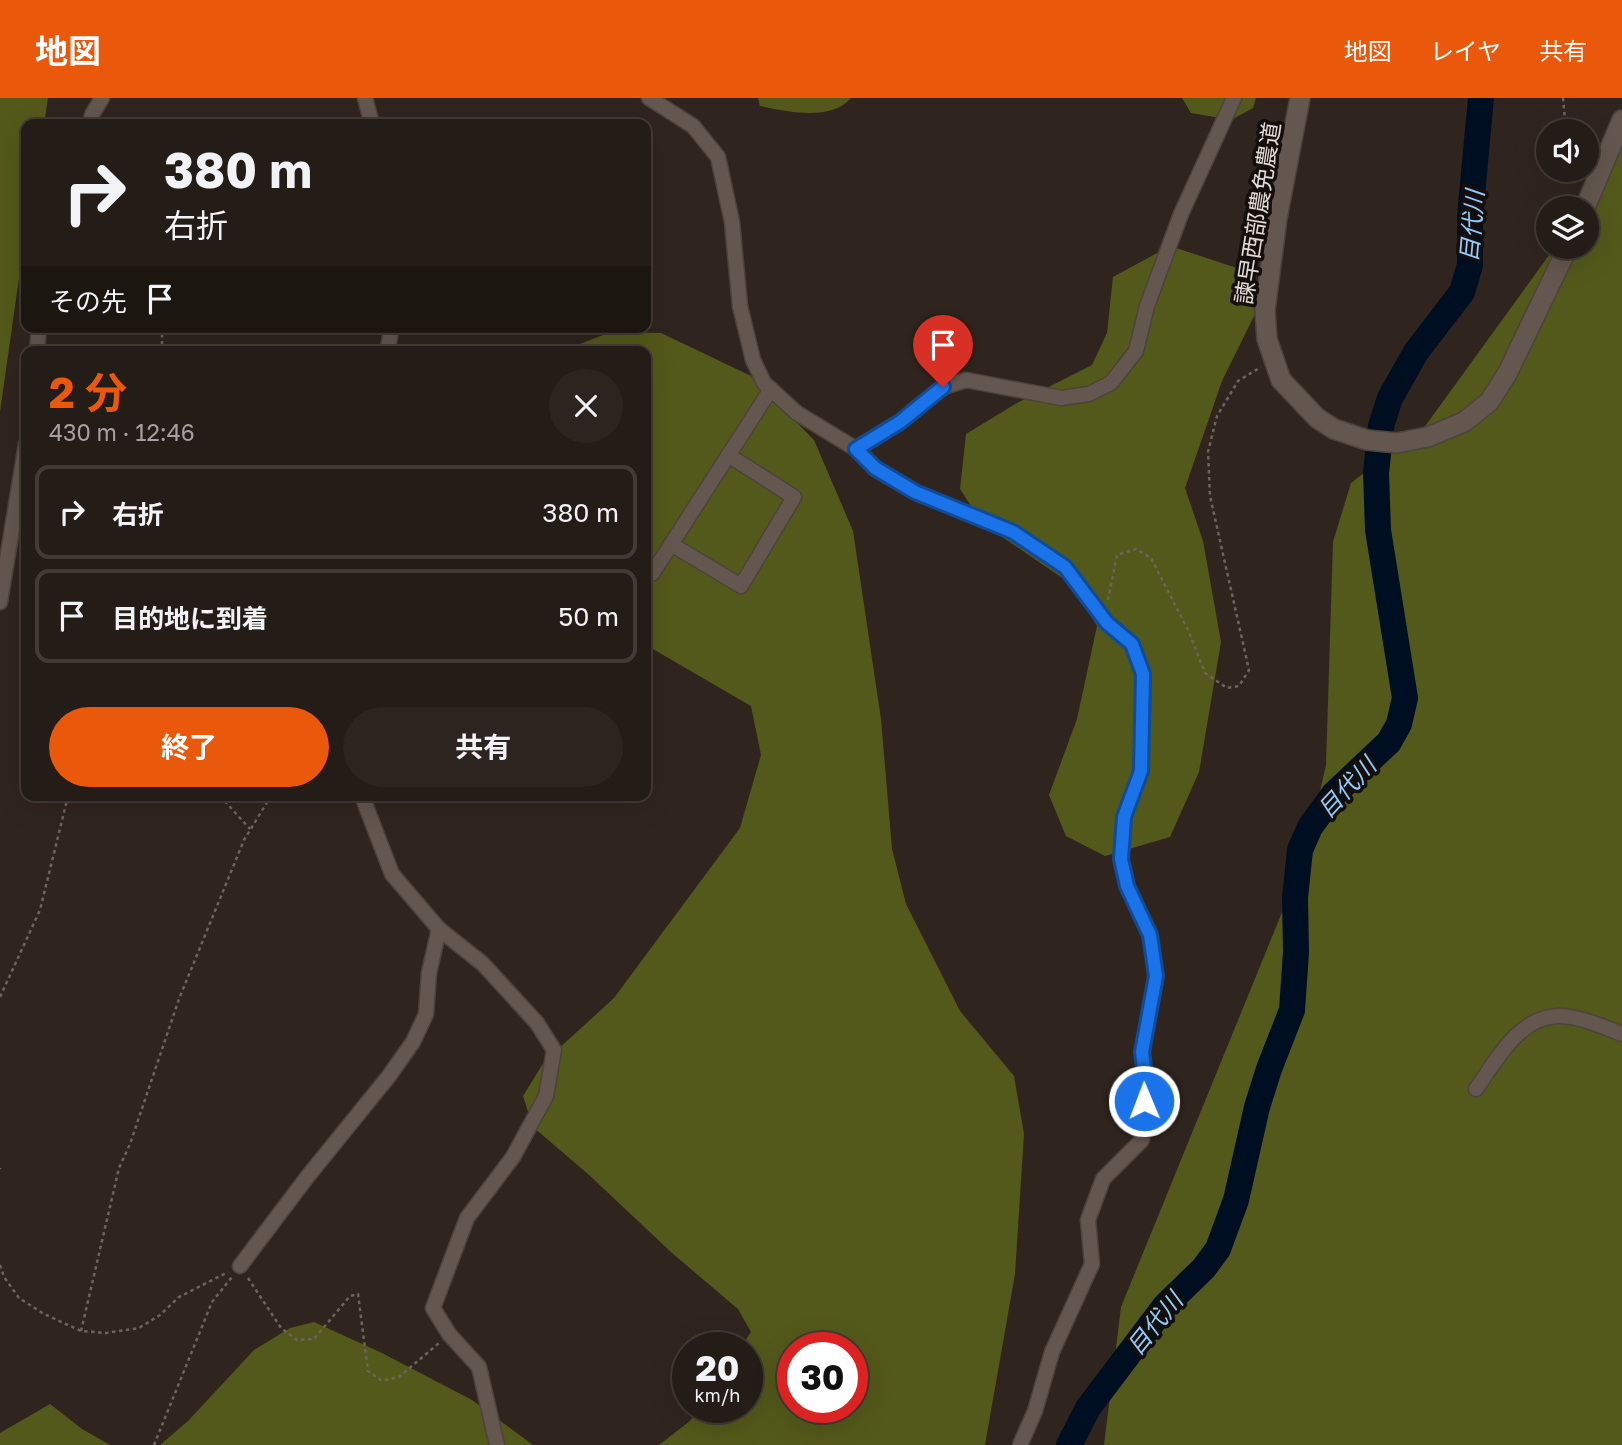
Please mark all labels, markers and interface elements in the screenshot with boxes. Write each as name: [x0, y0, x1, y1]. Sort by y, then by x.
text: 地図: [35, 31, 101, 70]
text: 地図: [1344, 36, 1392, 65]
text: レイヤ: [1430, 36, 1501, 65]
text: 共有: [1539, 36, 1587, 65]
map controls: [1536, 119, 1599, 259]
button: sound: [1536, 119, 1599, 182]
street label: 諫早西部農免農道: [1229, 120, 1285, 306]
text: 380 m: [164, 140, 312, 199]
icon: right: [49, 147, 140, 238]
water label: 目代川: [1453, 186, 1489, 263]
button: layers: [1536, 196, 1599, 259]
text: 右折: [164, 206, 228, 244]
icon: arrive: [141, 280, 179, 318]
text: その先: [49, 286, 127, 317]
pin: [913, 315, 973, 387]
icon: arrive: [924, 326, 962, 364]
text: 2 分: [49, 367, 127, 417]
button: close: [549, 369, 623, 443]
text: 430 m · 12:46: [49, 418, 195, 446]
icon: right: [53, 493, 91, 531]
text: 380 m: [542, 497, 619, 528]
text: 右折: [112, 499, 164, 530]
icon: arrive: [53, 597, 91, 635]
text: 50 m: [558, 601, 619, 632]
text: 目的地に到着: [112, 603, 268, 634]
button: 終了: [49, 707, 329, 787]
button: 共有: [343, 707, 623, 787]
water label: 目代川: [1311, 749, 1383, 823]
position arrow: [1107, 1064, 1181, 1138]
water label: 目代川: [1120, 1284, 1190, 1360]
speed limit sign: 30: [777, 1332, 868, 1423]
text: 20: [695, 1347, 740, 1389]
text: km/h: [695, 1384, 740, 1406]

